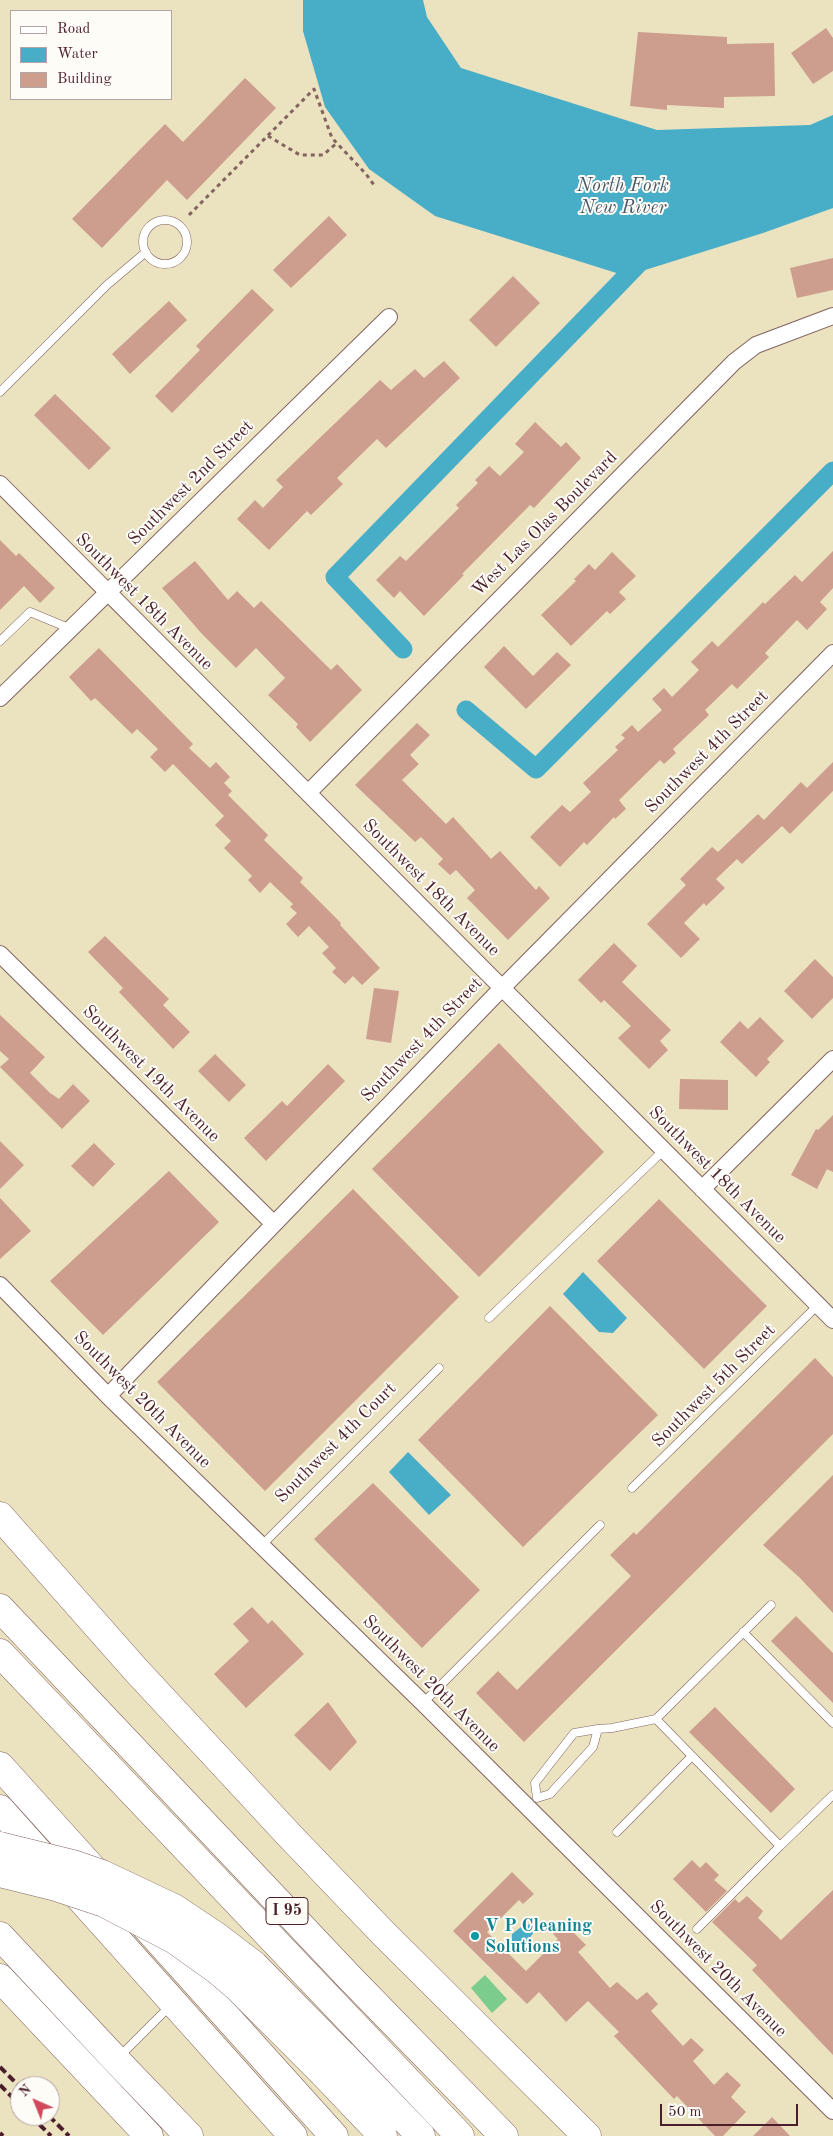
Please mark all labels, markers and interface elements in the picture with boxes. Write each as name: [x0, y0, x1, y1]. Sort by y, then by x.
legend: [10, 10, 172, 100]
text: Road: [57, 22, 90, 37]
text: Water: [57, 47, 98, 62]
text: Building: [57, 72, 112, 87]
water label: North Fork New River: [577, 175, 669, 219]
street label: Southwest 2nd Street: [124, 416, 258, 550]
street label: West Las Olas Boulevard: [468, 447, 622, 601]
street label: Southwest 18th Avenue: [71, 529, 217, 675]
street label: Southwest 4th Street: [641, 686, 773, 818]
street label: Southwest 18th Avenue: [358, 815, 504, 961]
street label: Southwest 4th Street: [357, 973, 487, 1107]
street label: Southwest 19th Avenue: [78, 1001, 224, 1147]
street label: Southwest 18th Avenue: [644, 1102, 790, 1248]
street label: Southwest 5th Street: [648, 1320, 780, 1452]
street label: Southwest 20th Avenue: [69, 1327, 215, 1473]
street label: Southwest 4th Court: [271, 1378, 401, 1508]
street label: Southwest 20th Avenue: [358, 1611, 504, 1757]
street label: Southwest 20th Avenue: [645, 1896, 791, 2042]
road number: I 95: [266, 1898, 308, 1924]
place label: V P Cleaning Solutions: [485, 1915, 592, 1958]
marker: V P Cleaning Solutions: [469, 1930, 481, 1942]
north arrow: [10, 2076, 60, 2126]
text: N: [17, 2082, 34, 2100]
scale bar: [663, 2094, 800, 2126]
text: 50 m: [668, 2105, 702, 2120]

